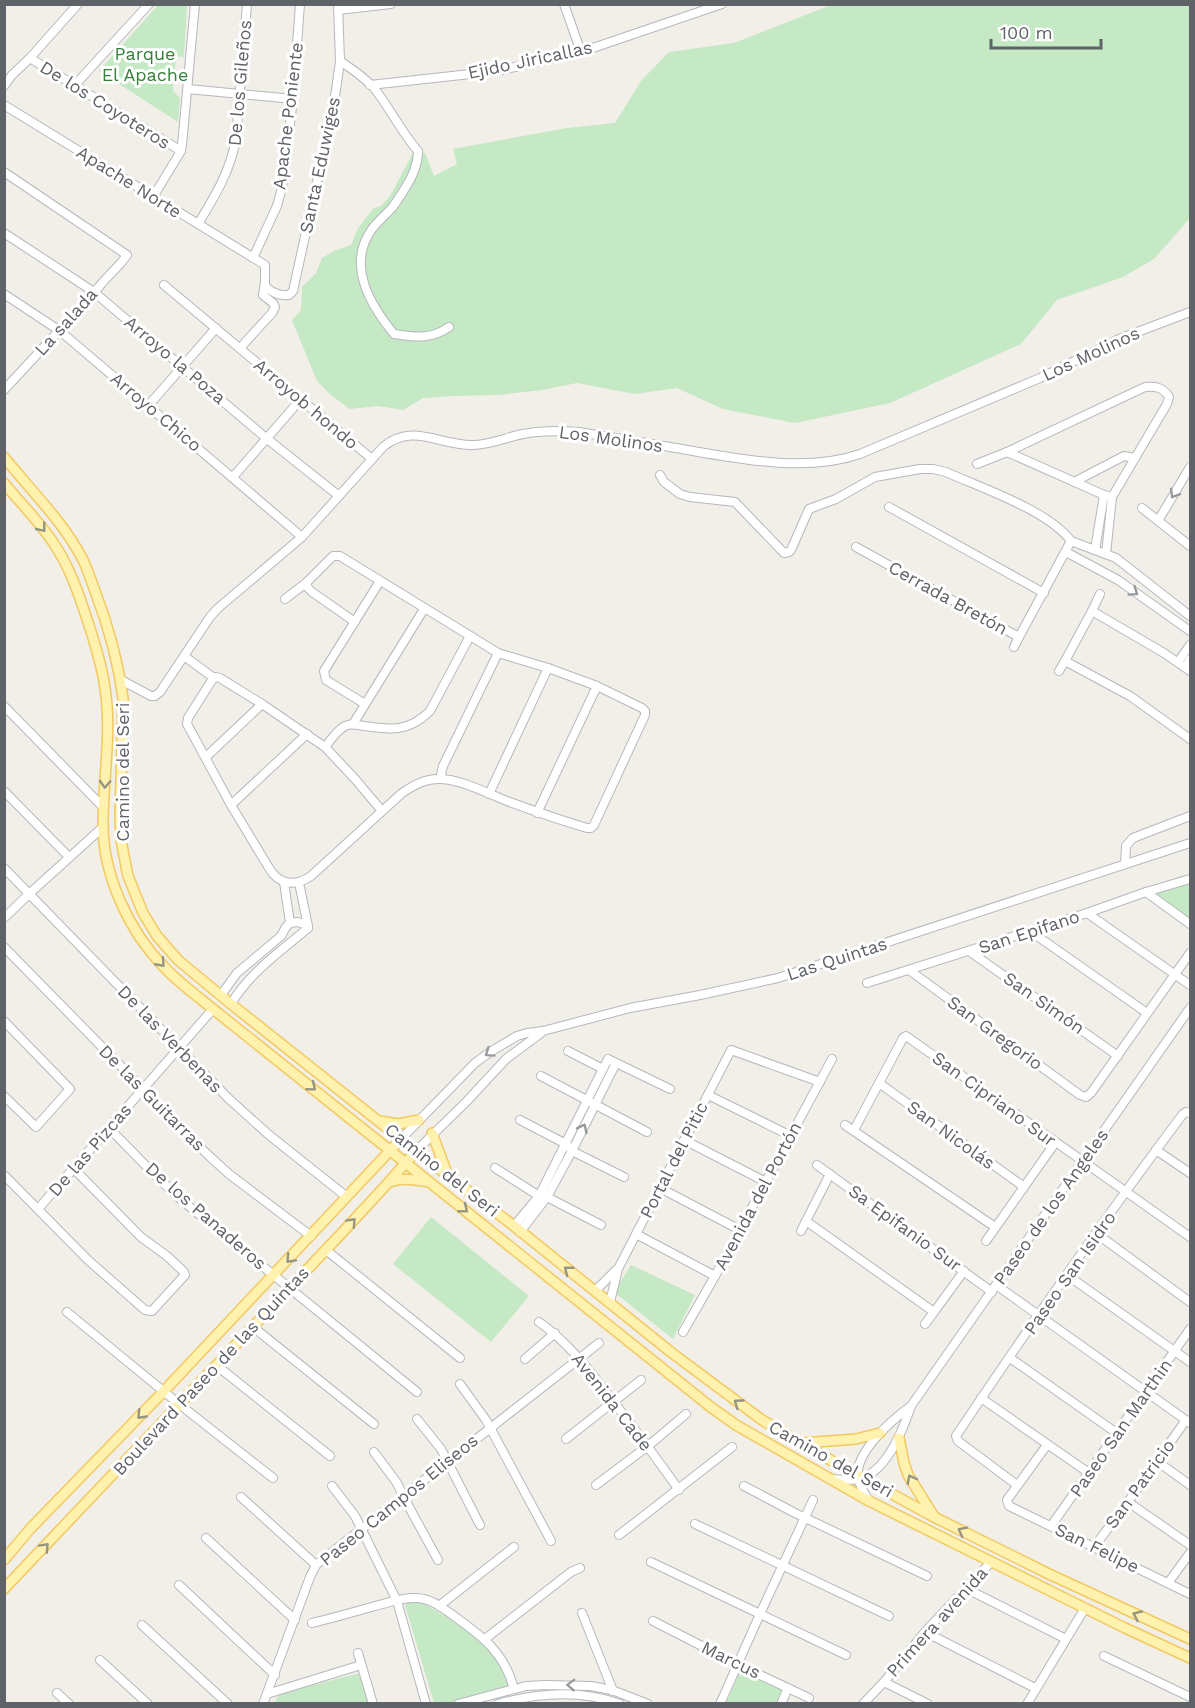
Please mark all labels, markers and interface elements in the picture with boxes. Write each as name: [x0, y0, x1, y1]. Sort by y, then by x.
scale bar: [991, 12, 1100, 50]
street label: De los Gileños: [224, 19, 255, 147]
text: 100 m: [1000, 22, 1053, 43]
street label: Ejido Jiricallas: [466, 36, 594, 83]
street label: Apache Poniente: [268, 41, 307, 191]
park label: Parque El Apache: [102, 43, 188, 85]
street label: De los Coyoteros: [36, 56, 174, 153]
street label: Santa Eduwiges: [295, 95, 344, 235]
street label: Apache Norte: [73, 141, 186, 222]
street label: La salada: [30, 284, 101, 360]
street label: Arroyo la Poza: [120, 311, 230, 408]
street label: Los Molinos: [1039, 322, 1143, 385]
street label: Arroyob hondo: [250, 354, 363, 453]
street label: Arroyo Chico: [107, 368, 206, 456]
street label: Los Molinos: [558, 421, 664, 456]
one-way arrow: [1170, 488, 1182, 498]
one-way arrow: [34, 521, 45, 532]
street label: Cerrada Bretón: [885, 556, 1011, 639]
one-way arrow: [1128, 585, 1139, 596]
street label: Camino del Seri: [112, 702, 133, 842]
one-way arrow: [98, 779, 111, 788]
street label: San Epifano: [976, 905, 1082, 958]
street label: Las Quintas: [784, 932, 890, 985]
one-way arrow: [154, 957, 165, 967]
street label: San Simón: [1000, 967, 1089, 1038]
street label: De las Verbenas: [114, 981, 227, 1097]
street label: San Gregorio: [944, 991, 1047, 1074]
street label: De las Guitarras: [95, 1040, 210, 1155]
one-way arrow: [485, 1046, 496, 1057]
street label: San Cipriano Sur: [928, 1047, 1060, 1150]
one-way arrow: [305, 1080, 316, 1091]
street label: San Nicolás: [904, 1096, 999, 1173]
street label: Portal del Pitic: [635, 1098, 712, 1222]
street label: De las Pizcas: [44, 1099, 136, 1200]
street label: Camino del Seri: [381, 1118, 504, 1221]
street label: Avenida del Portón: [710, 1118, 806, 1273]
one-way arrow: [576, 1124, 588, 1135]
street label: Paseo de los Angeles: [989, 1125, 1112, 1289]
street label: De los Panaderos: [142, 1158, 271, 1274]
street label: Sa Epifanio Sur: [845, 1180, 966, 1276]
one-way arrow: [457, 1202, 468, 1213]
street label: Paseo San Isidro: [1019, 1207, 1120, 1338]
one-way arrow: [345, 1218, 356, 1229]
one-way arrow: [286, 1252, 297, 1263]
street label: Boulevard Paseo de las Quintas: [108, 1262, 313, 1479]
one-way arrow: [564, 1266, 575, 1277]
street label: Avenida Cade: [568, 1349, 657, 1455]
street label: Paseo San Marthin: [1065, 1355, 1176, 1501]
one-way arrow: [733, 1399, 744, 1410]
one-way arrow: [137, 1409, 148, 1419]
street label: Camino del Seri: [765, 1416, 897, 1502]
street label: Paseo Campos Eliseos: [315, 1429, 482, 1570]
street label: San Patricio: [1100, 1435, 1179, 1532]
one-way arrow: [907, 1475, 918, 1485]
street label: San Felipe: [1052, 1518, 1143, 1577]
one-way arrow: [957, 1526, 968, 1538]
one-way arrow: [37, 1543, 48, 1554]
street label: Primera avenida: [882, 1562, 992, 1681]
one-way arrow: [1133, 1610, 1144, 1622]
street label: Marcus: [698, 1636, 764, 1683]
one-way arrow: [567, 1679, 576, 1692]

